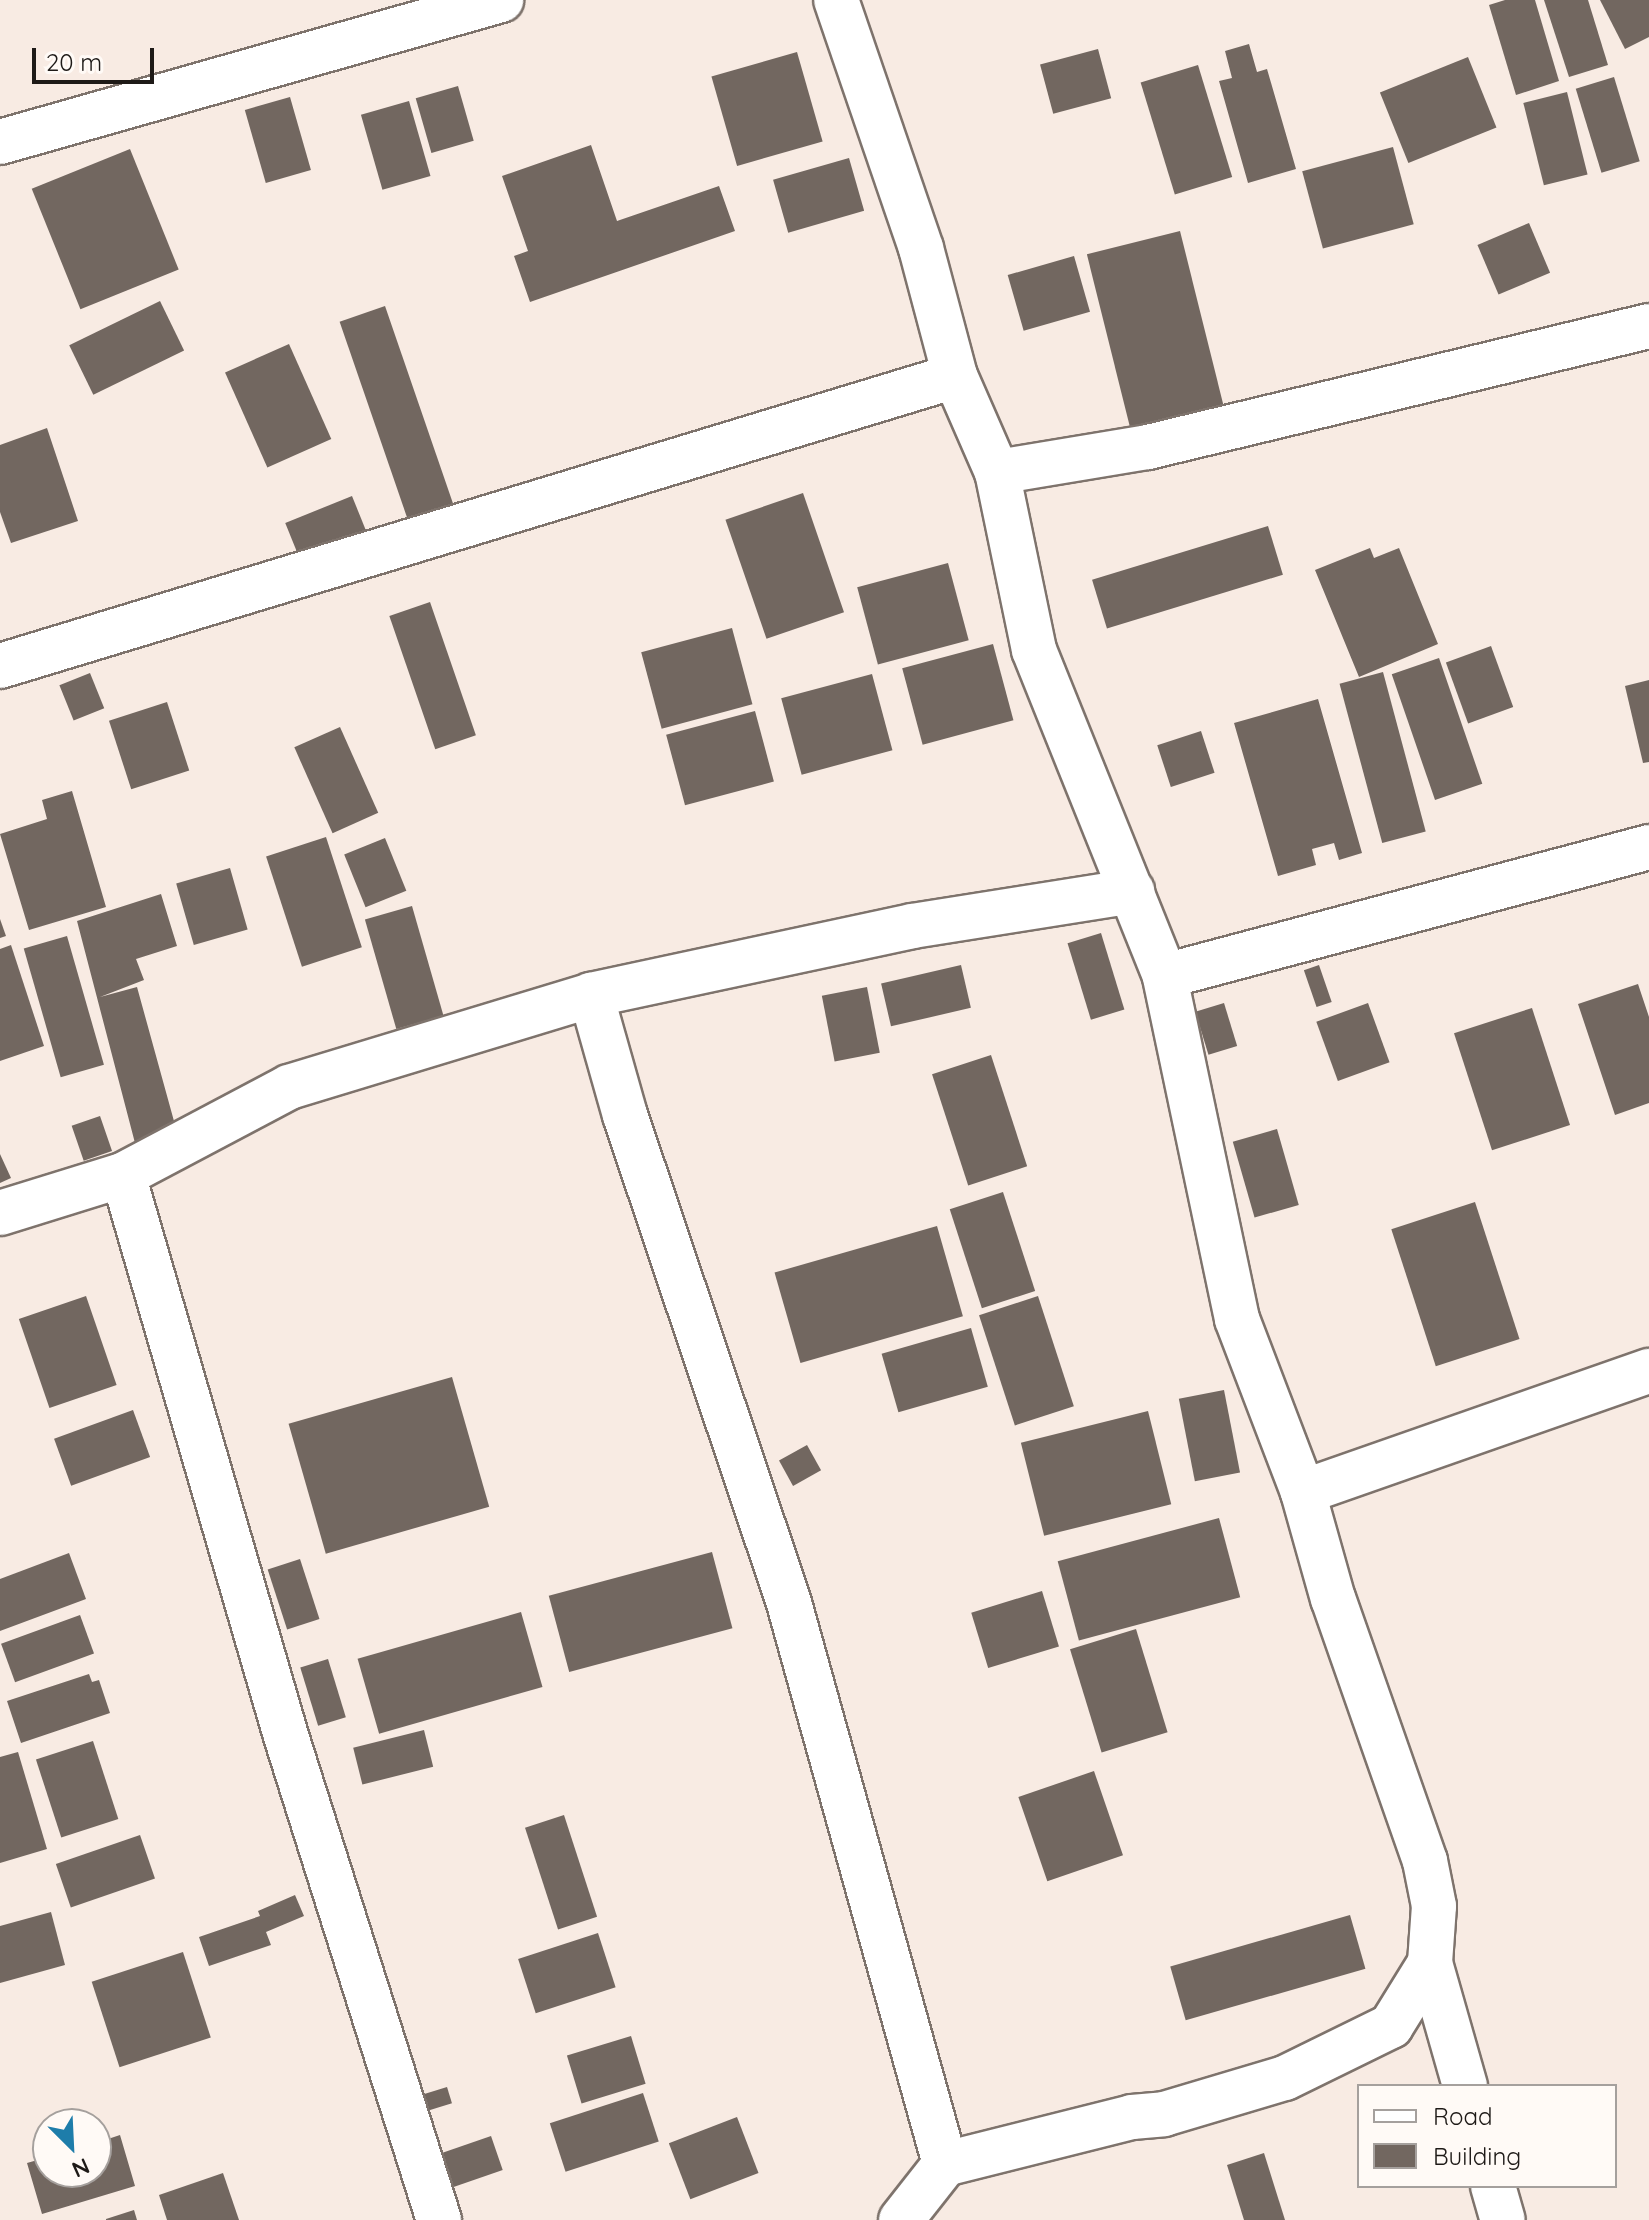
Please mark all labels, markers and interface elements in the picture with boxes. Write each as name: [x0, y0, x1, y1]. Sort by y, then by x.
scale bar: [36, 32, 158, 82]
text: 20 m: [46, 47, 102, 77]
legend: [1357, 2084, 1617, 2188]
text: Road: [1433, 2101, 1493, 2131]
north arrow: [32, 2108, 112, 2188]
text: Building: [1433, 2141, 1521, 2171]
text: N: [68, 2152, 94, 2184]

